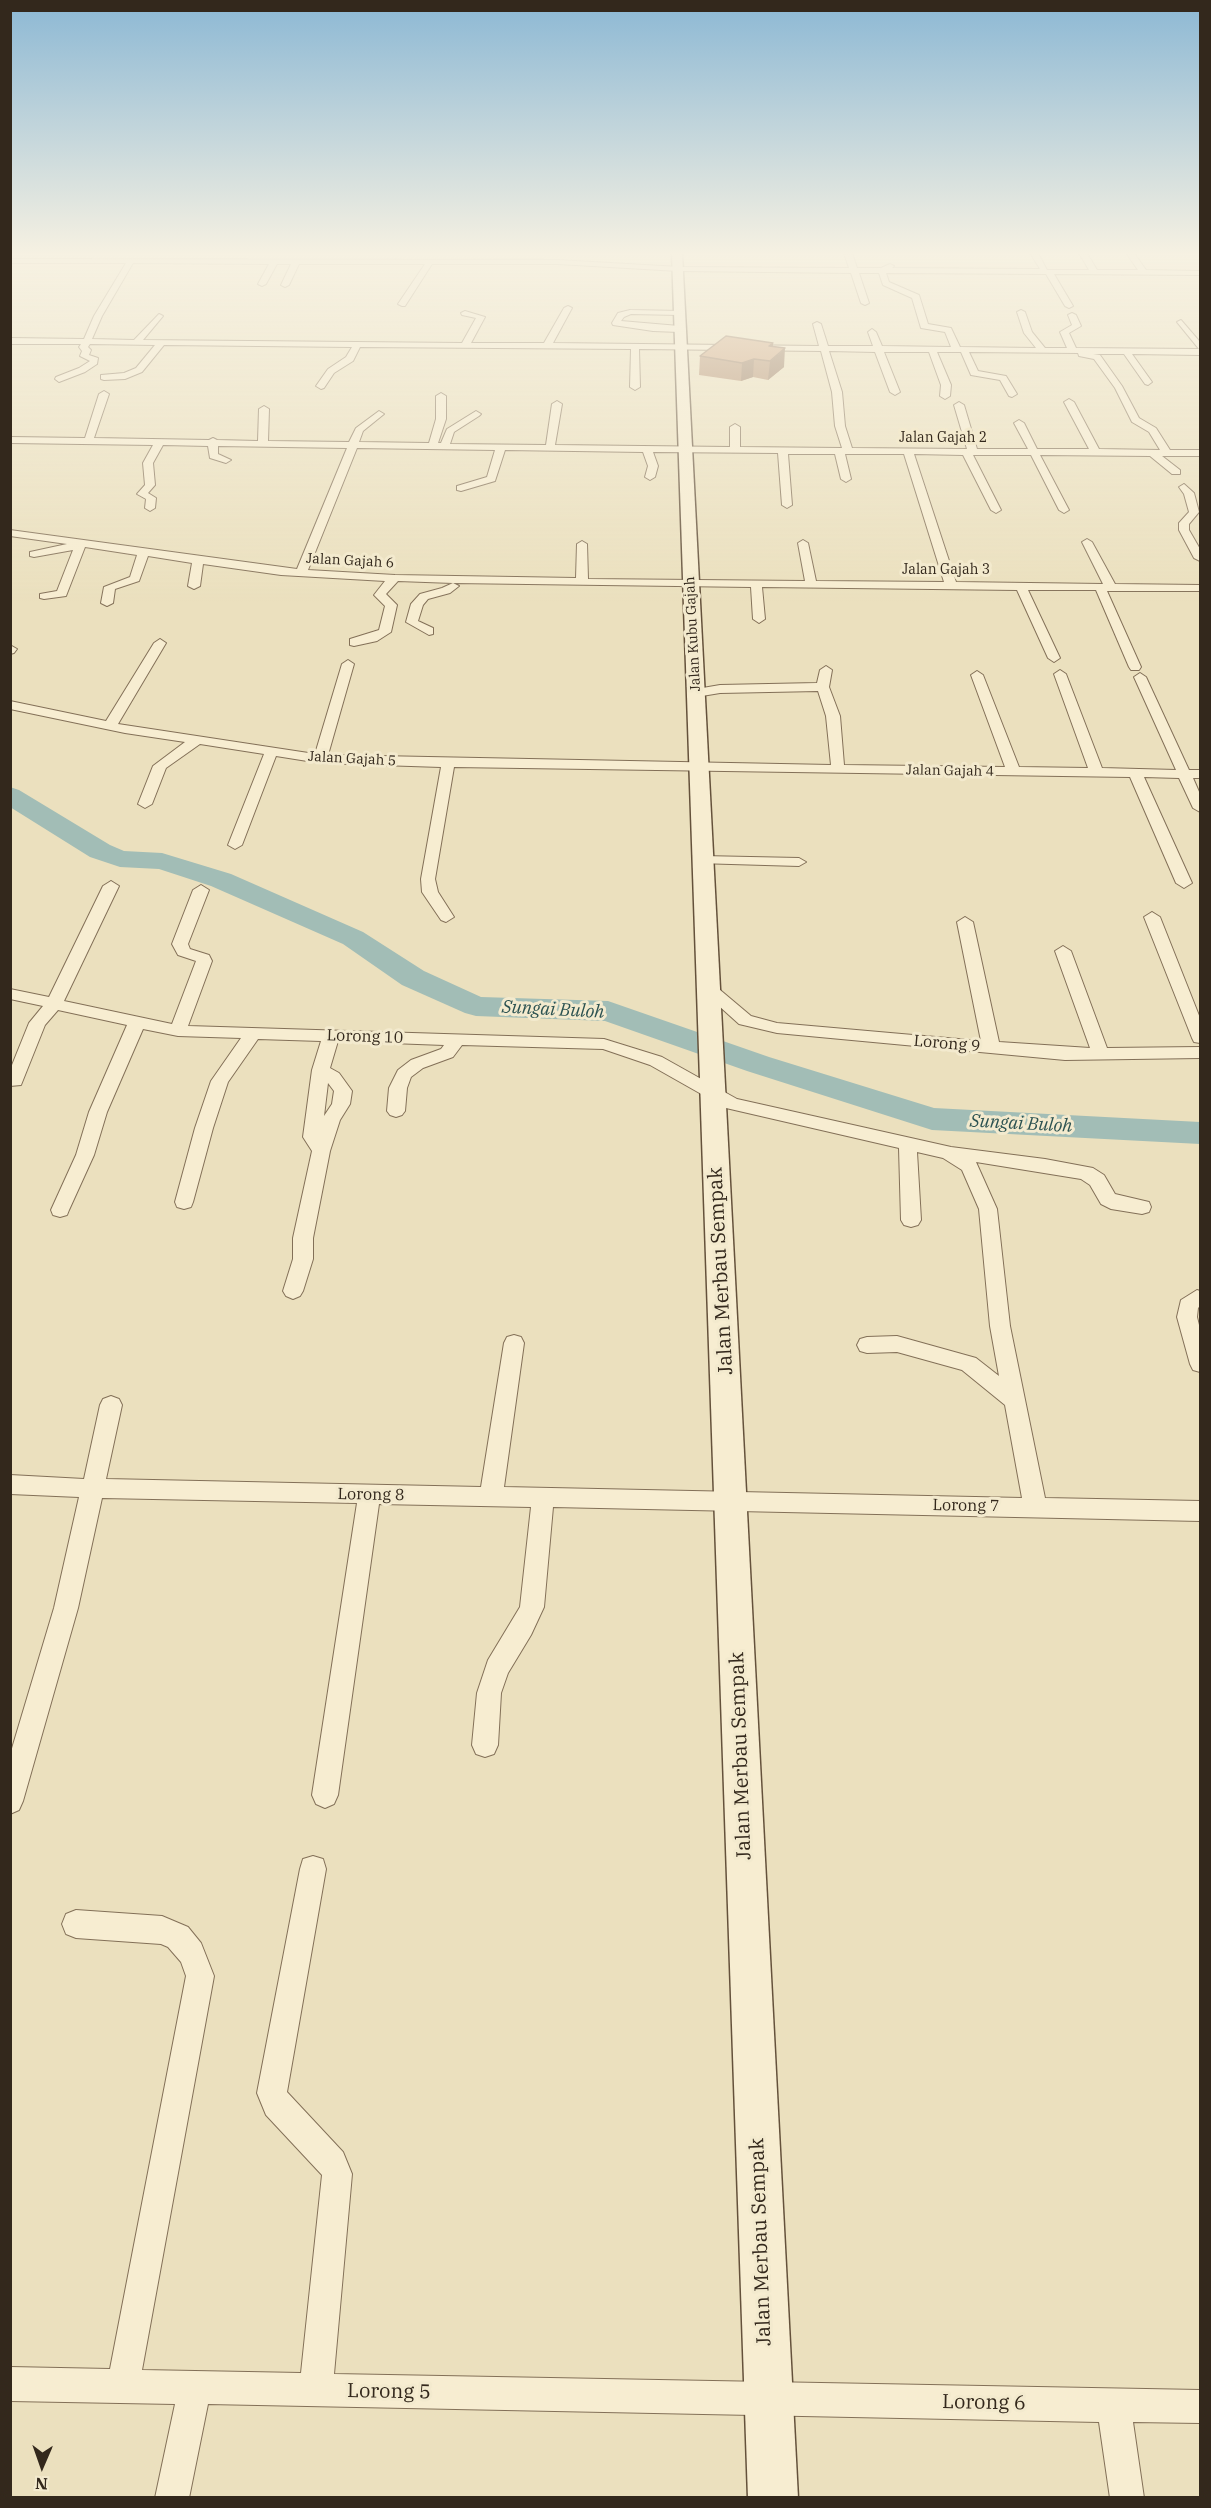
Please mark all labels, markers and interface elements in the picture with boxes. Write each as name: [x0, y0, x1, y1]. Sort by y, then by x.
street label: Jalan Gajah 2: [899, 430, 987, 446]
street label: Jalan Gajah 6: [306, 550, 394, 572]
street label: Jalan Gajah 3: [902, 562, 990, 578]
street label: Jalan Kubu Gajah: [682, 576, 704, 692]
street label: Jalan Gajah 5: [308, 748, 396, 770]
street label: Jalan Gajah 4: [906, 762, 994, 780]
water label: Sungai Buloh: [501, 997, 605, 1023]
street label: Lorong 10: [326, 1026, 404, 1048]
street label: Lorong 9: [913, 1032, 981, 1056]
water label: Sungai Buloh: [969, 1111, 1073, 1137]
street label: Jalan Merbau Sempak: [704, 1167, 738, 1375]
street label: Lorong 8: [337, 1485, 405, 1505]
street label: Lorong 7: [932, 1496, 1000, 1516]
street label: Jalan Merbau Sempak: [725, 1652, 757, 1860]
street label: Jalan Merbau Sempak: [745, 2138, 777, 2346]
street label: Lorong 5: [347, 2379, 431, 2405]
street label: Lorong 6: [942, 2390, 1026, 2416]
north arrow: [12, 2436, 72, 2496]
text: N: [35, 2474, 48, 2494]

